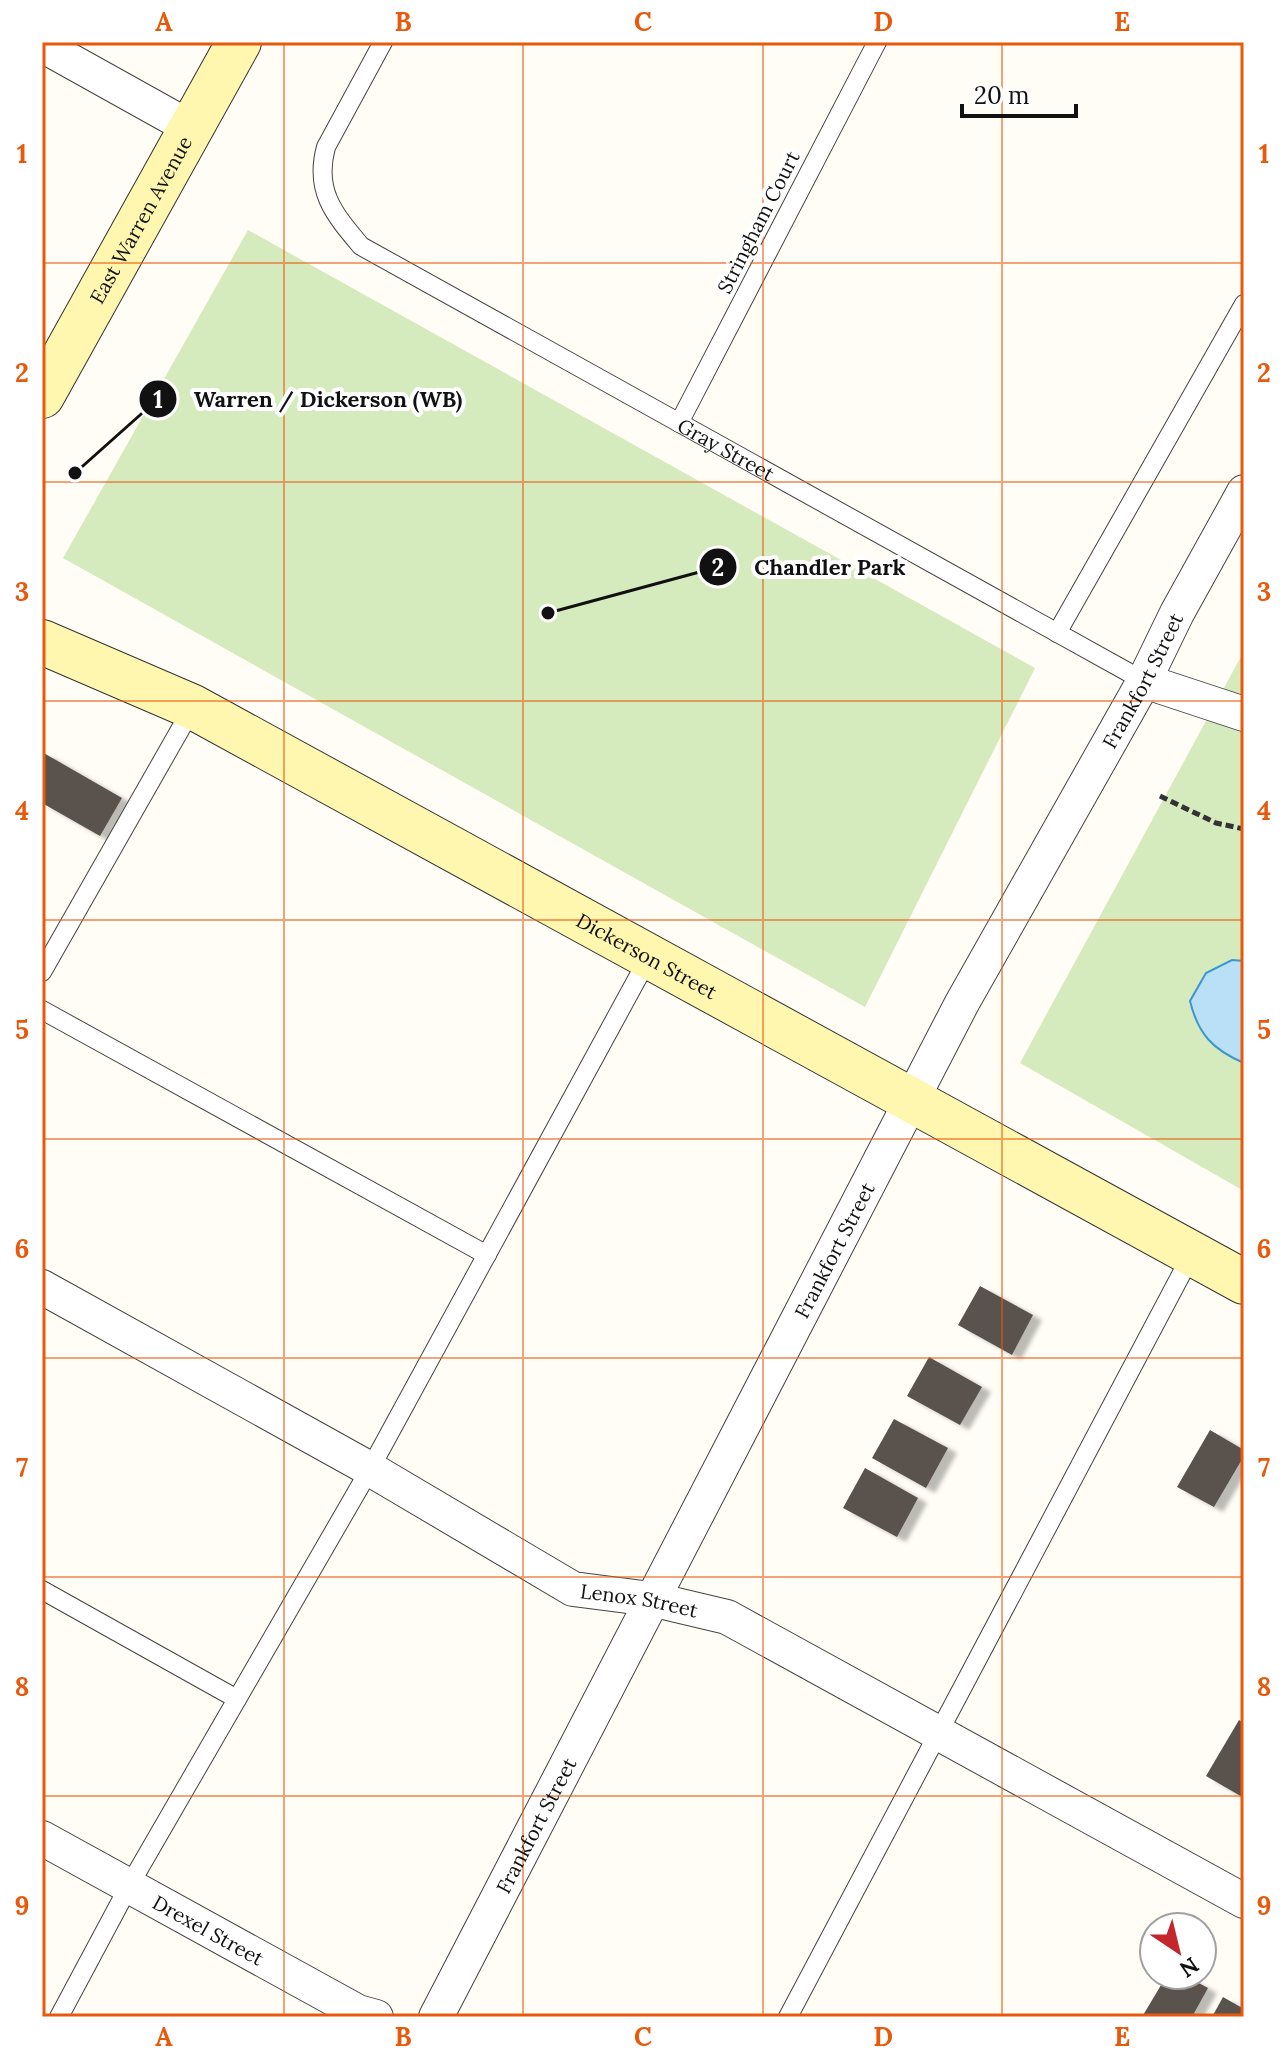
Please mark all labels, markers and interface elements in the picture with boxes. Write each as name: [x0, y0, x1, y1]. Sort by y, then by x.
text: A: [155, 5, 173, 38]
text: B: [394, 5, 412, 38]
text: C: [634, 5, 652, 38]
text: D: [873, 5, 893, 38]
text: E: [1114, 5, 1130, 38]
scale bar: [962, 68, 1076, 118]
text: 20 m: [974, 80, 1030, 111]
street label: East Warren Avenue: [84, 131, 197, 308]
text: 1: [17, 137, 27, 170]
text: 1: [1259, 137, 1269, 170]
street label: Stringham Court: [711, 146, 805, 297]
text: 2: [15, 356, 29, 389]
text: 2: [1257, 356, 1271, 389]
callout: Warren / Dickerson (WB): [138, 376, 478, 422]
text: 1: [153, 384, 163, 415]
text: Warren / Dickerson (WB): [194, 385, 462, 413]
street label: Gray Street: [674, 412, 779, 486]
callout: Chandler Park: [698, 544, 922, 590]
text: 2: [712, 552, 724, 583]
text: Chandler Park: [754, 553, 906, 581]
text: 3: [15, 575, 29, 608]
text: 3: [1257, 575, 1271, 608]
street label: Frankfort Street: [1096, 608, 1188, 752]
text: 4: [15, 794, 29, 827]
text: 4: [1257, 794, 1271, 827]
street label: Dickerson Street: [572, 907, 722, 1004]
text: 5: [15, 1013, 29, 1046]
text: 5: [1257, 1013, 1271, 1046]
street label: Frankfort Street: [788, 1178, 879, 1322]
text: 6: [15, 1232, 29, 1265]
text: 6: [1257, 1232, 1271, 1265]
text: 7: [16, 1451, 28, 1484]
text: 7: [1258, 1451, 1270, 1484]
street label: Lenox Street: [579, 1578, 701, 1622]
text: 8: [15, 1670, 29, 1703]
text: 8: [1257, 1670, 1271, 1703]
street label: Frankfort Street: [490, 1753, 581, 1897]
text: 9: [15, 1889, 29, 1922]
street label: Drexel Street: [149, 1889, 269, 1970]
text: 9: [1257, 1889, 1271, 1922]
north arrow: [1138, 1911, 1218, 1991]
text: N: [1174, 1951, 1204, 1984]
text: A: [155, 2020, 173, 2053]
text: B: [394, 2020, 412, 2053]
text: C: [634, 2020, 652, 2053]
text: D: [873, 2020, 893, 2053]
text: E: [1114, 2020, 1130, 2053]

